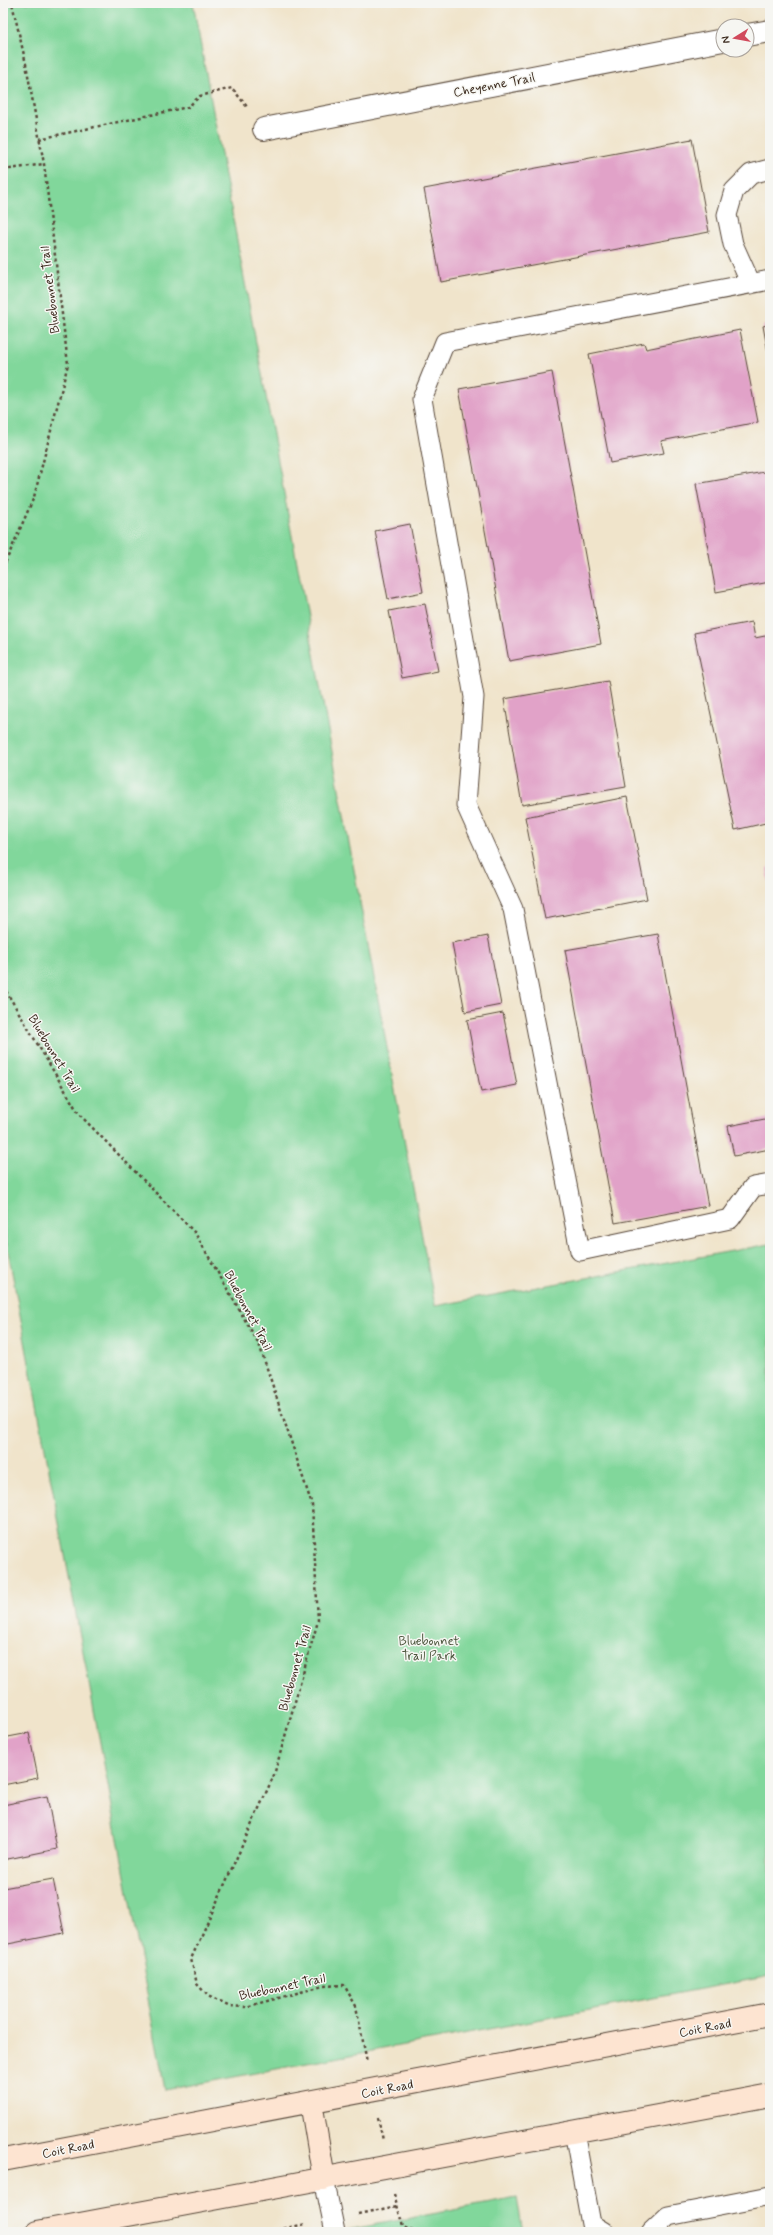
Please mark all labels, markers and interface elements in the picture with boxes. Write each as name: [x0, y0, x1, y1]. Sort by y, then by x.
north arrow: [715, 18, 755, 58]
text: N: [719, 35, 734, 45]
street label: Cheyenne Trail: [452, 69, 537, 102]
street label: Bluebonnet Trail: [37, 245, 64, 335]
street label: Bluebonnet Trail: [24, 1012, 84, 1096]
street label: Bluebonnet Trail: [219, 1268, 276, 1354]
street label: Bluebonnet Trail: [275, 1623, 316, 1713]
park label: Bluebonnet Trail Park: [398, 1633, 460, 1665]
street label: Bluebonnet Trail: [237, 1970, 328, 2005]
street label: Coit Road: [678, 2015, 733, 2042]
street label: Coit Road: [360, 2076, 415, 2103]
street label: Coit Road: [41, 2136, 96, 2163]

